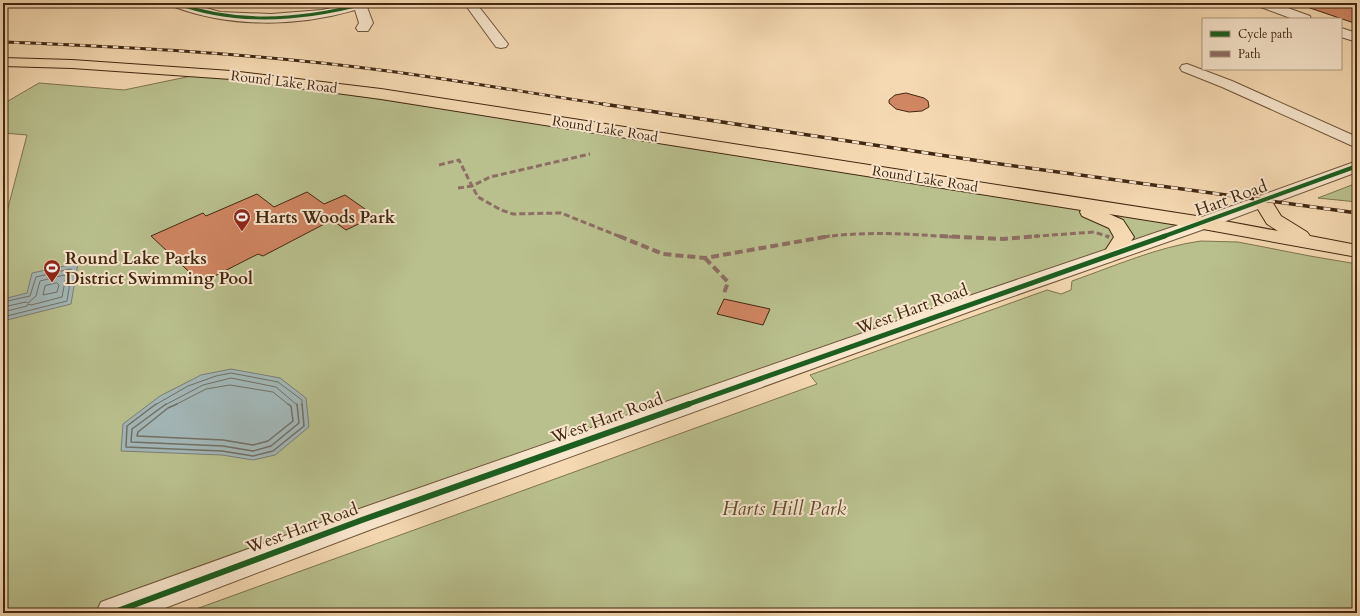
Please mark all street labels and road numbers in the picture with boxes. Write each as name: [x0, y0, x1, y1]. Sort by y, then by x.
street label: Round Lake Road: [230, 66, 339, 98]
street label: Round Lake Road: [551, 111, 660, 147]
street label: Round Lake Road: [871, 161, 980, 197]
street label: Hart Road: [1192, 174, 1270, 222]
street label: West Hart Road: [852, 278, 971, 340]
street label: West Hart Road: [547, 387, 666, 449]
street label: West Hart Road: [242, 497, 361, 559]

